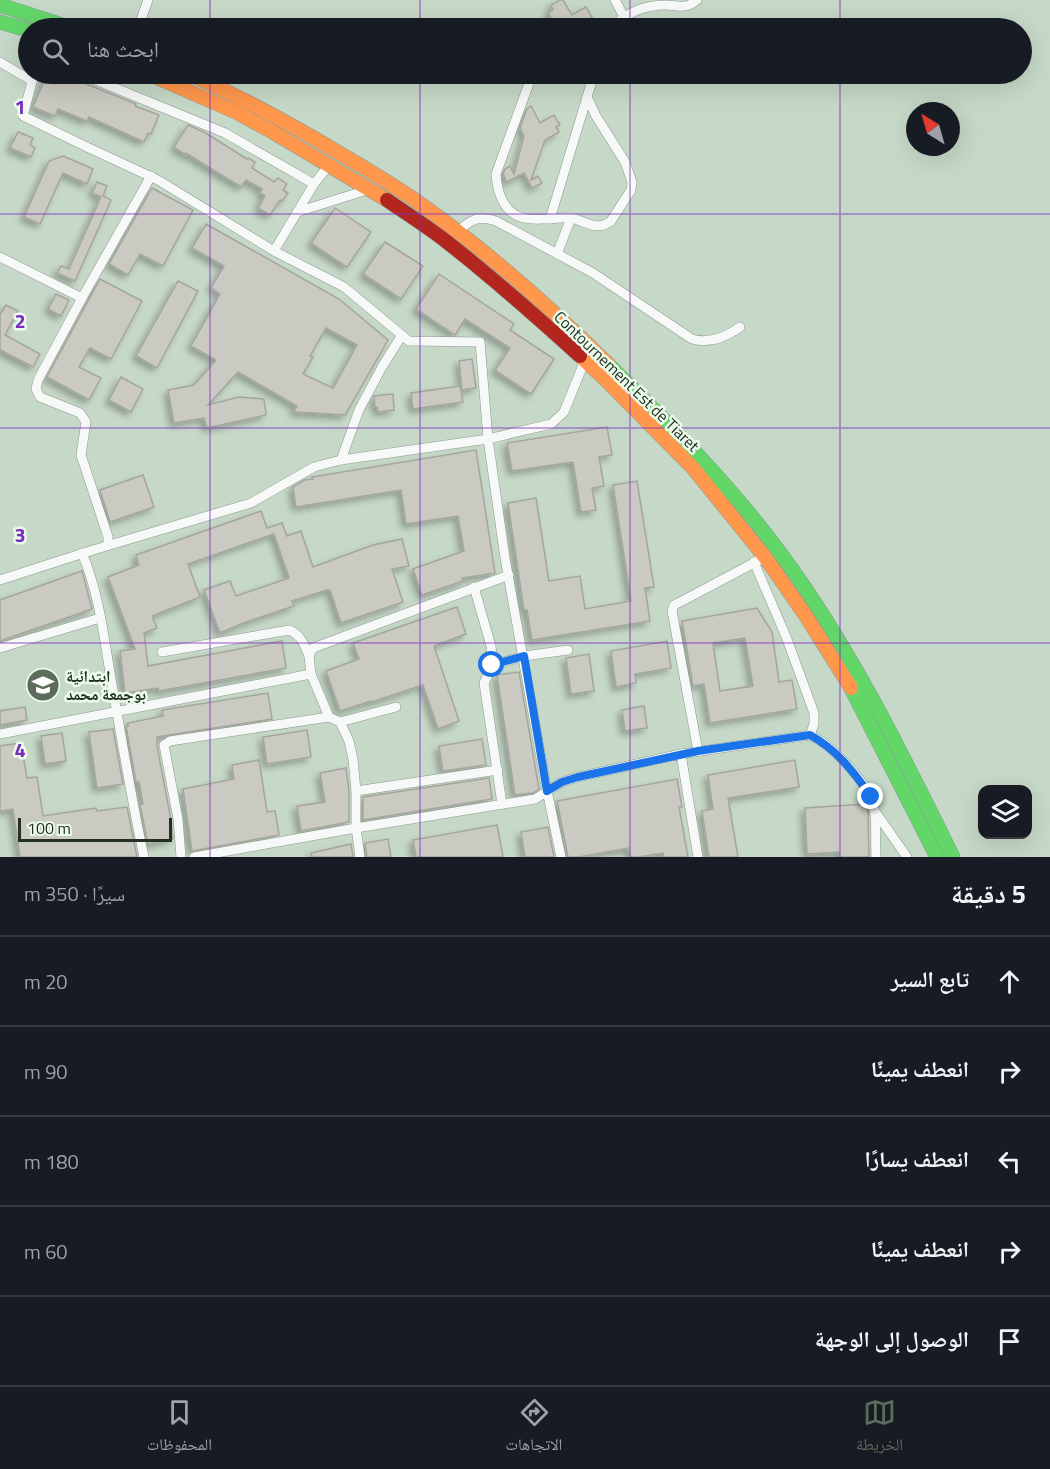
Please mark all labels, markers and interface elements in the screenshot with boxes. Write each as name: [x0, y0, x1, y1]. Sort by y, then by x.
search box: [18, 18, 1032, 84]
text: ابحث هنا: [87, 32, 159, 66]
icon: search: [39, 35, 72, 68]
text: 1: [14, 91, 26, 122]
north arrow: [906, 102, 960, 156]
text: 2: [14, 305, 26, 336]
street label: Contournement Est de Tiaret: [549, 305, 705, 457]
text: 3: [14, 519, 26, 550]
route start: [478, 651, 504, 677]
place label: ابتدائية بوجمعة محمد: [66, 664, 146, 706]
school or university icon: ابتدائية بوجمعة محمد: [25, 667, 61, 703]
text: 4: [14, 734, 26, 765]
route end: [857, 783, 883, 809]
map controls: [978, 785, 1032, 839]
button: layers: [978, 785, 1032, 839]
scale bar: [18, 815, 172, 842]
text: 100 m: [27, 816, 71, 840]
text: 5 دقيقة: [951, 874, 1026, 913]
text: سيرًا · 350 m: [24, 878, 125, 909]
text: تابع السير: [891, 962, 969, 996]
icon: ahead: [993, 965, 1026, 998]
text: 20 m: [24, 966, 68, 997]
text: انعطف يمينًا: [871, 1052, 969, 1086]
icon: right: [993, 1055, 1026, 1088]
text: 90 m: [24, 1056, 68, 1087]
text: انعطف يسارًا: [864, 1142, 969, 1176]
icon: left: [993, 1145, 1026, 1178]
text: 180 m: [24, 1146, 79, 1177]
text: انعطف يمينًا: [871, 1232, 969, 1266]
icon: right: [993, 1235, 1026, 1268]
text: 60 m: [24, 1236, 68, 1267]
text: الوصول إلى الوجهة: [815, 1322, 969, 1356]
icon: arrive: [993, 1325, 1026, 1358]
tab: المحفوظات: [147, 1396, 212, 1460]
tab: الاتجاهات: [506, 1396, 562, 1460]
tab: الخريطة: [856, 1396, 903, 1460]

